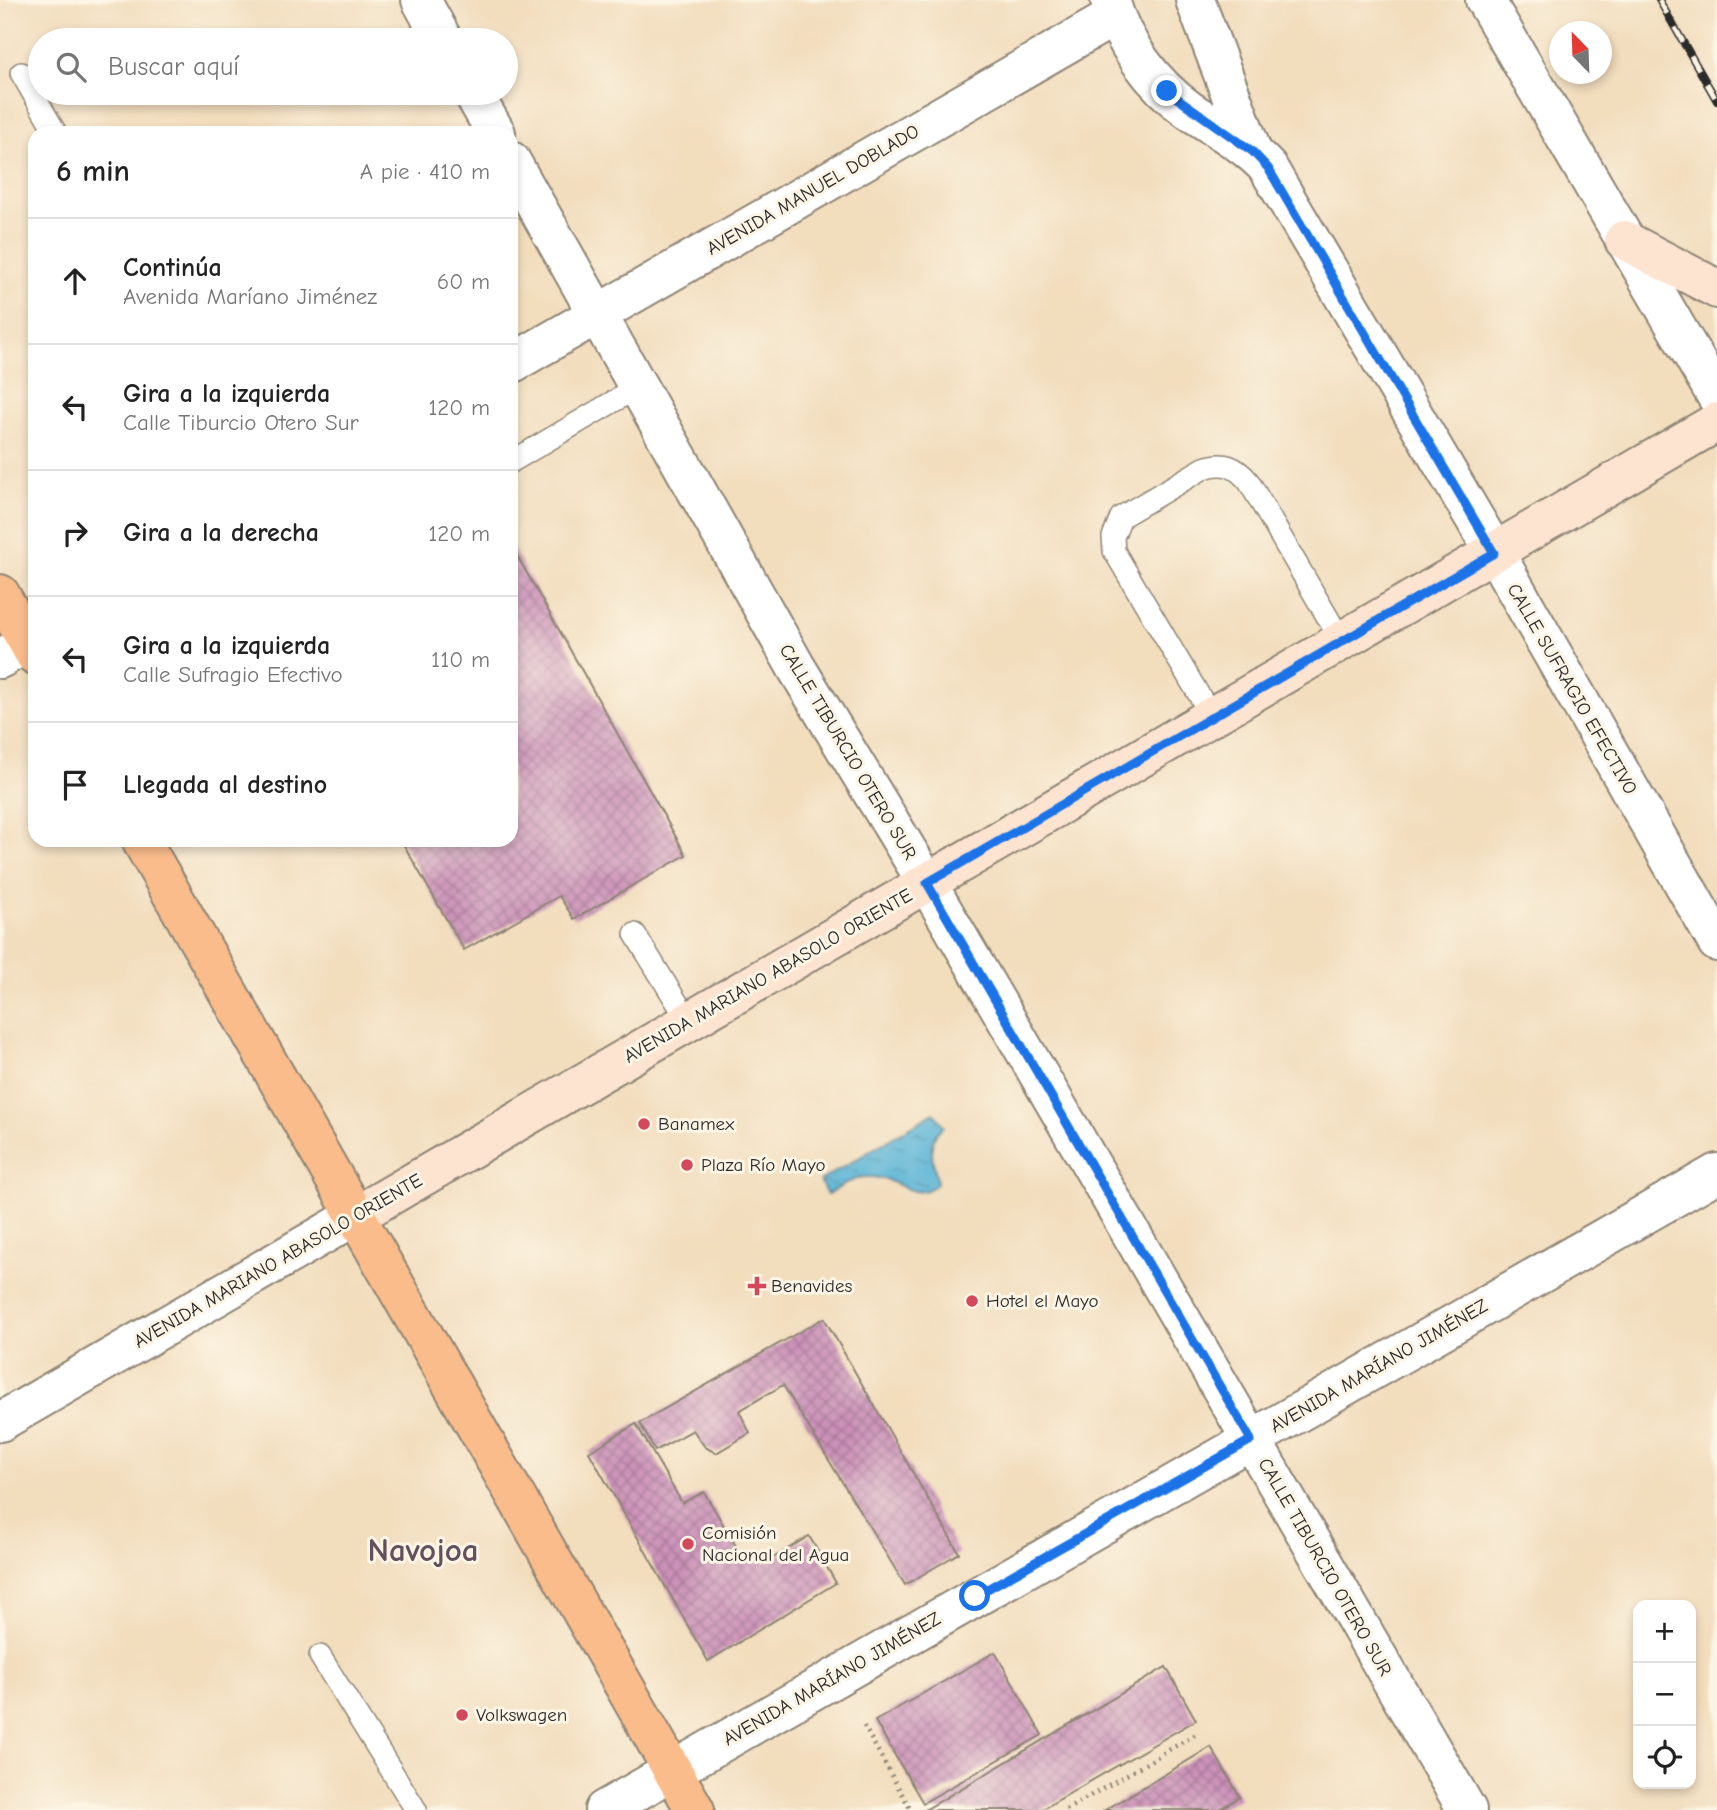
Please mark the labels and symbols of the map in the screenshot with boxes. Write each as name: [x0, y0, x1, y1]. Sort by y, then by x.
north arrow: [1549, 21, 1612, 84]
route end: [1151, 75, 1182, 106]
street label: AVENIDA MANUEL DOBLADO: [703, 120, 923, 260]
street label: CALLE SUFRAGIO EFECTIVO: [1503, 580, 1641, 798]
street label: CALLE TIBURCIO OTERO SUR: [775, 640, 921, 864]
street label: AVENIDA MARIANO ABASOLO ORIENTE: [620, 884, 916, 1068]
place label: Banamex: [658, 1113, 735, 1135]
marker: Banamex: [636, 1116, 652, 1132]
place label: Plaza Río Mayo: [701, 1154, 826, 1176]
marker: Plaza Río Mayo: [679, 1157, 695, 1173]
street label: AVENIDA MARIANO ABASOLO ORIENTE: [130, 1169, 426, 1353]
place label: Benavides: [771, 1275, 852, 1297]
marker: Benavides: [749, 1278, 765, 1294]
place label: Hotel el Mayo: [986, 1290, 1099, 1312]
marker: Hotel el Mayo: [964, 1293, 980, 1309]
street label: AVENIDA MARÍANO JIMÉNEZ: [1266, 1295, 1492, 1437]
street label: CALLE TIBURCIO OTERO SUR: [1254, 1454, 1396, 1680]
place label: Comisión Nacional del Agua: [702, 1522, 849, 1566]
district label: Navojoa: [367, 1531, 479, 1569]
marker: Comisión Nacional del Agua: [680, 1536, 696, 1552]
route start: [959, 1580, 990, 1611]
street label: AVENIDA MARÍANO JIMÉNEZ: [719, 1608, 945, 1750]
place label: Volkswagen: [476, 1704, 567, 1726]
marker: Volkswagen: [454, 1707, 470, 1723]

